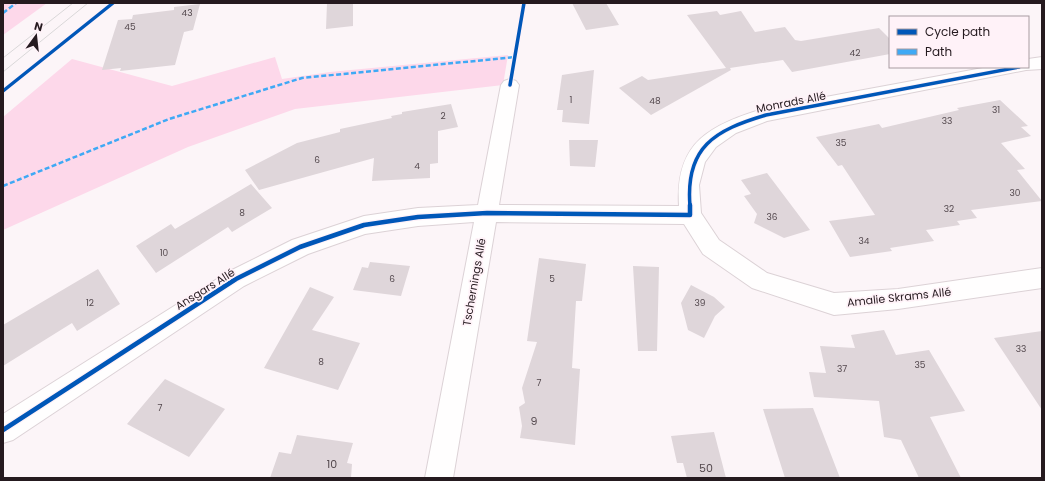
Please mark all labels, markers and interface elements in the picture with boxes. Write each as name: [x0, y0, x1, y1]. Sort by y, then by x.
house number: 43: [182, 7, 192, 19]
north arrow: [16, 16, 56, 56]
legend: [889, 16, 1029, 68]
text: N: [33, 18, 45, 35]
house number: 45: [124, 21, 136, 33]
text: Cycle path: [925, 23, 990, 40]
text: Path: [925, 43, 952, 60]
house number: 42: [850, 47, 860, 59]
street label: Monrads Allé: [755, 87, 827, 117]
house number: 1: [570, 94, 573, 106]
house number: 48: [649, 95, 661, 107]
house number: 31: [992, 104, 1000, 116]
house number: 2: [440, 110, 446, 122]
house number: 33: [942, 115, 952, 127]
house number: 35: [836, 137, 847, 149]
house number: 6: [314, 154, 320, 166]
house number: 4: [414, 160, 420, 172]
house number: 30: [1010, 187, 1021, 199]
house number: 32: [944, 203, 954, 215]
house number: 8: [239, 207, 245, 219]
house number: 36: [766, 211, 778, 223]
house number: 34: [859, 235, 870, 247]
street label: Tschernings Allé: [458, 237, 490, 327]
house number: 10: [160, 247, 169, 259]
street label: Ansgars Allé: [172, 264, 238, 314]
house number: 6: [389, 273, 395, 285]
house number: 5: [549, 273, 555, 285]
street label: Amalie Skrams Allé: [846, 284, 952, 310]
house number: 12: [86, 297, 94, 309]
house number: 39: [695, 297, 706, 309]
house number: 33: [1016, 343, 1026, 355]
house number: 8: [318, 356, 324, 368]
house number: 35: [915, 359, 926, 371]
house number: 37: [837, 363, 847, 375]
house number: 7: [537, 377, 542, 389]
house number: 7: [158, 402, 163, 414]
house number: 9: [531, 413, 538, 429]
house number: 10: [327, 456, 337, 472]
house number: 50: [699, 460, 713, 476]

